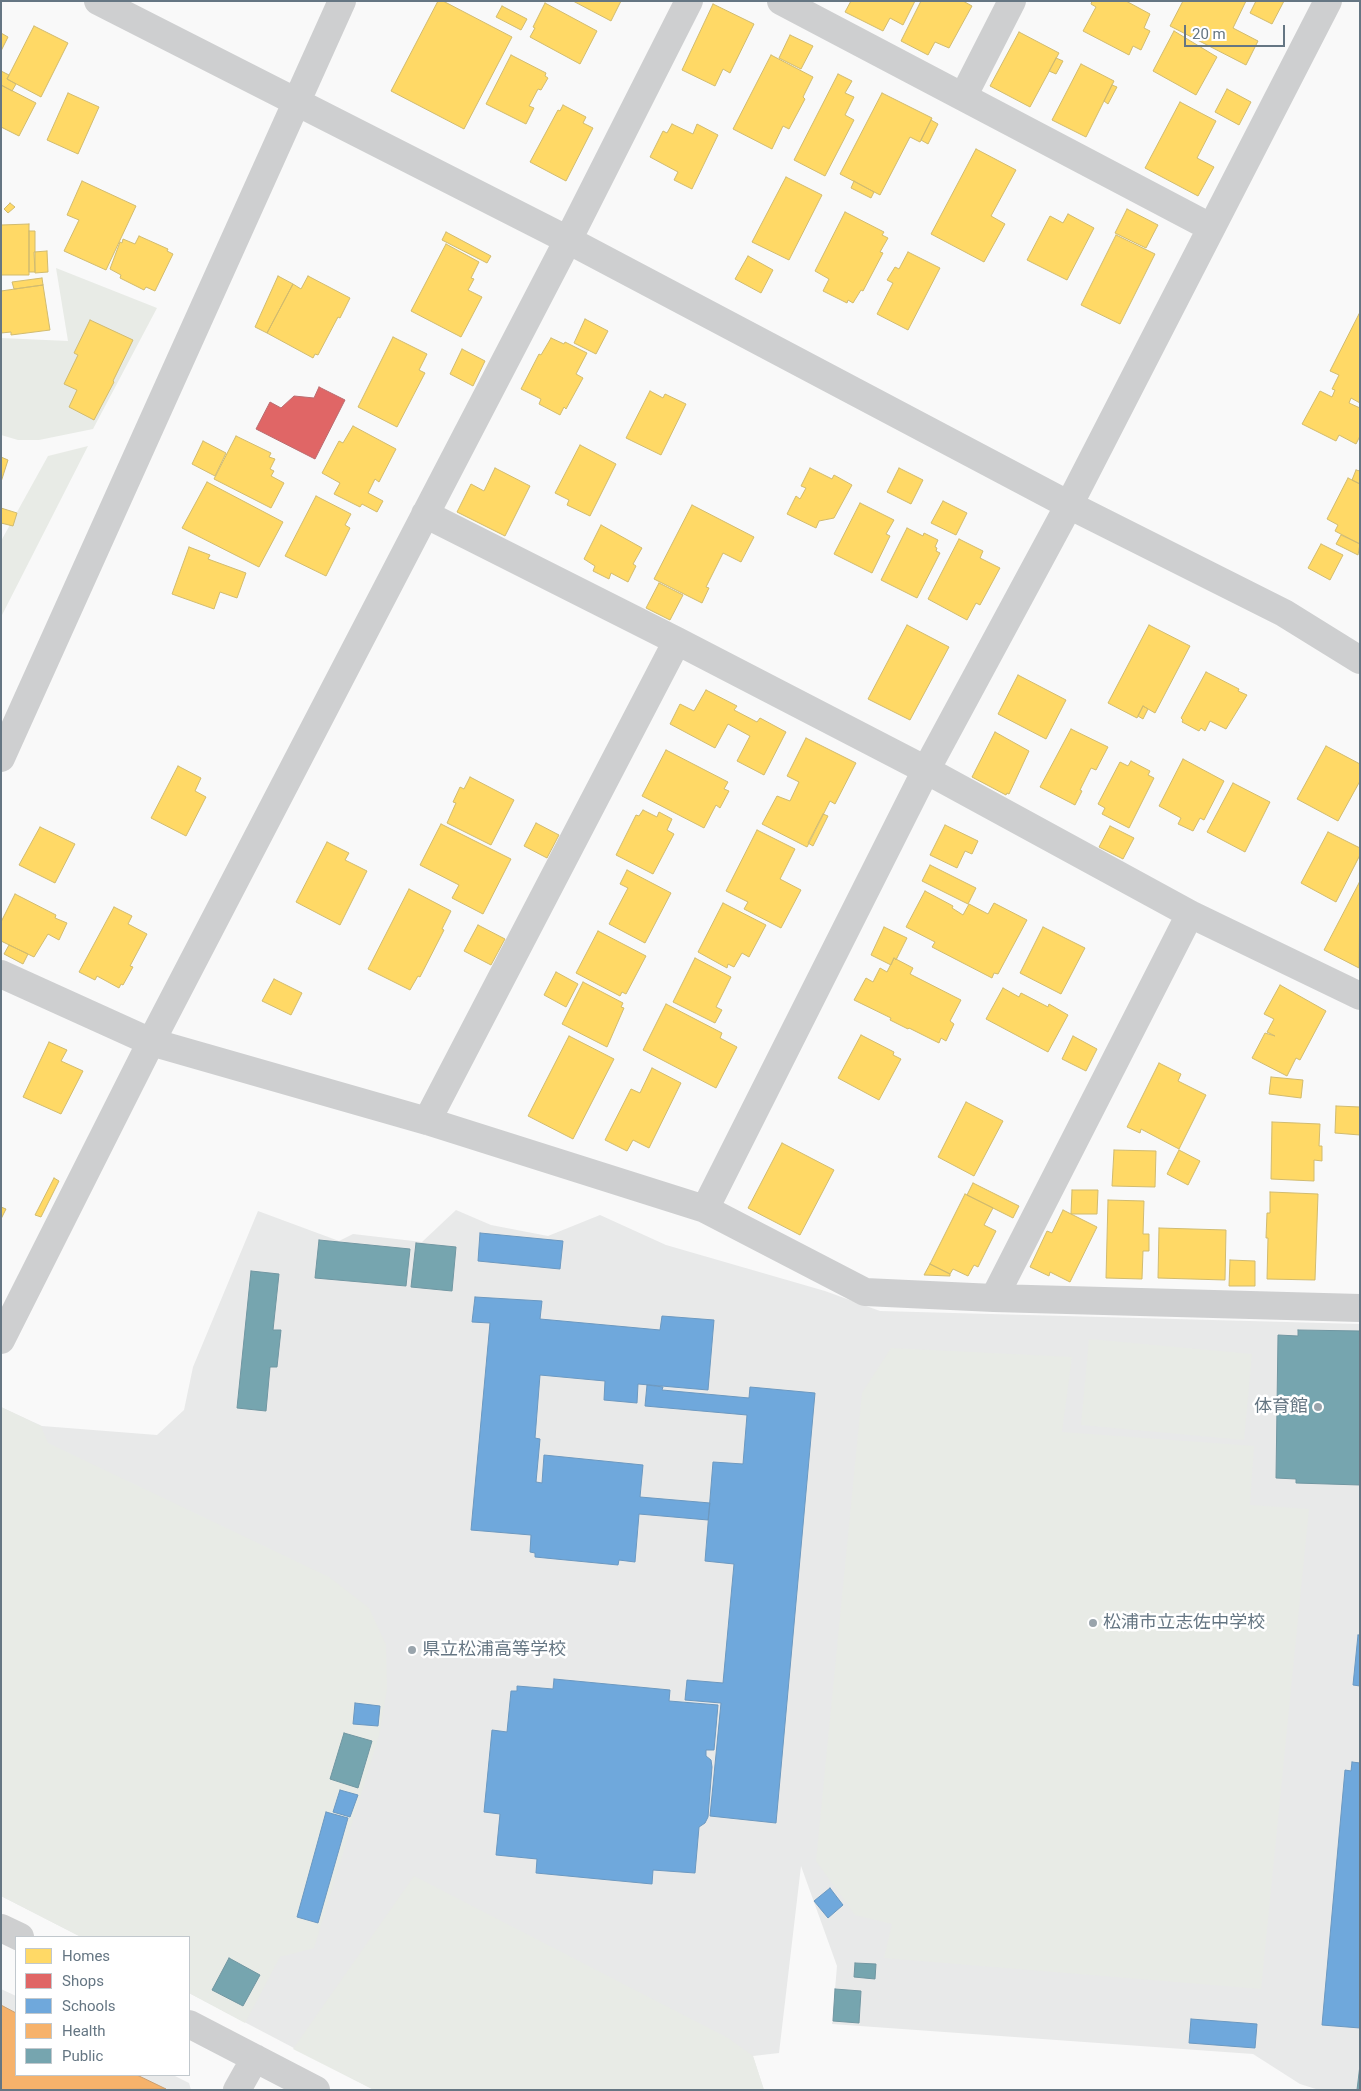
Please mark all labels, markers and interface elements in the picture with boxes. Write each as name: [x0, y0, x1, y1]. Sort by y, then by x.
scale bar: [1186, 15, 1287, 47]
text: 20 m: [1192, 25, 1226, 43]
place label: 体育館: [1254, 1396, 1308, 1418]
marker: 体育館: [1312, 1401, 1324, 1413]
place label: 松浦市立志佐中学校: [1103, 1612, 1265, 1634]
marker: 松浦市立志佐中学校: [1087, 1617, 1099, 1629]
place label: 県立松浦高等学校: [422, 1639, 566, 1661]
marker: 県立松浦高等学校: [406, 1644, 418, 1656]
legend: [15, 1936, 190, 2076]
text: Homes: [62, 1947, 110, 1965]
text: Shops: [62, 1972, 104, 1990]
text: Schools: [62, 1997, 116, 2015]
text: Health: [62, 2022, 106, 2040]
text: Public: [62, 2047, 103, 2065]

